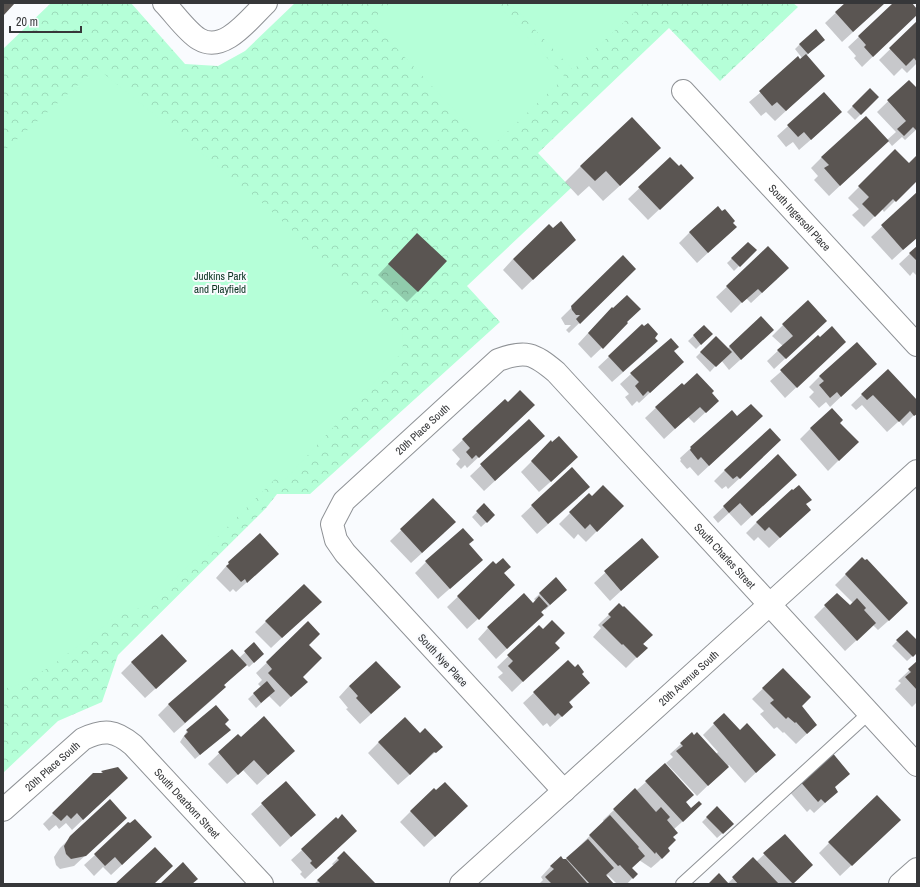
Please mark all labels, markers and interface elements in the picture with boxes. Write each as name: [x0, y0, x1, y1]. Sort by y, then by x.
scale bar: [10, 8, 81, 34]
text: 20 m: [16, 14, 38, 30]
street label: South Ingersoll Place: [765, 181, 834, 254]
park label: Judkins Park and Playfield: [194, 269, 247, 296]
street label: 20th Place South: [392, 401, 453, 458]
street label: South Charles Street: [691, 520, 759, 592]
street label: South Nye Place: [415, 631, 471, 689]
street label: 20th Avenue South: [656, 647, 722, 709]
street label: 20th Place South: [22, 738, 83, 794]
street label: South Dearborn Street: [151, 765, 223, 842]

